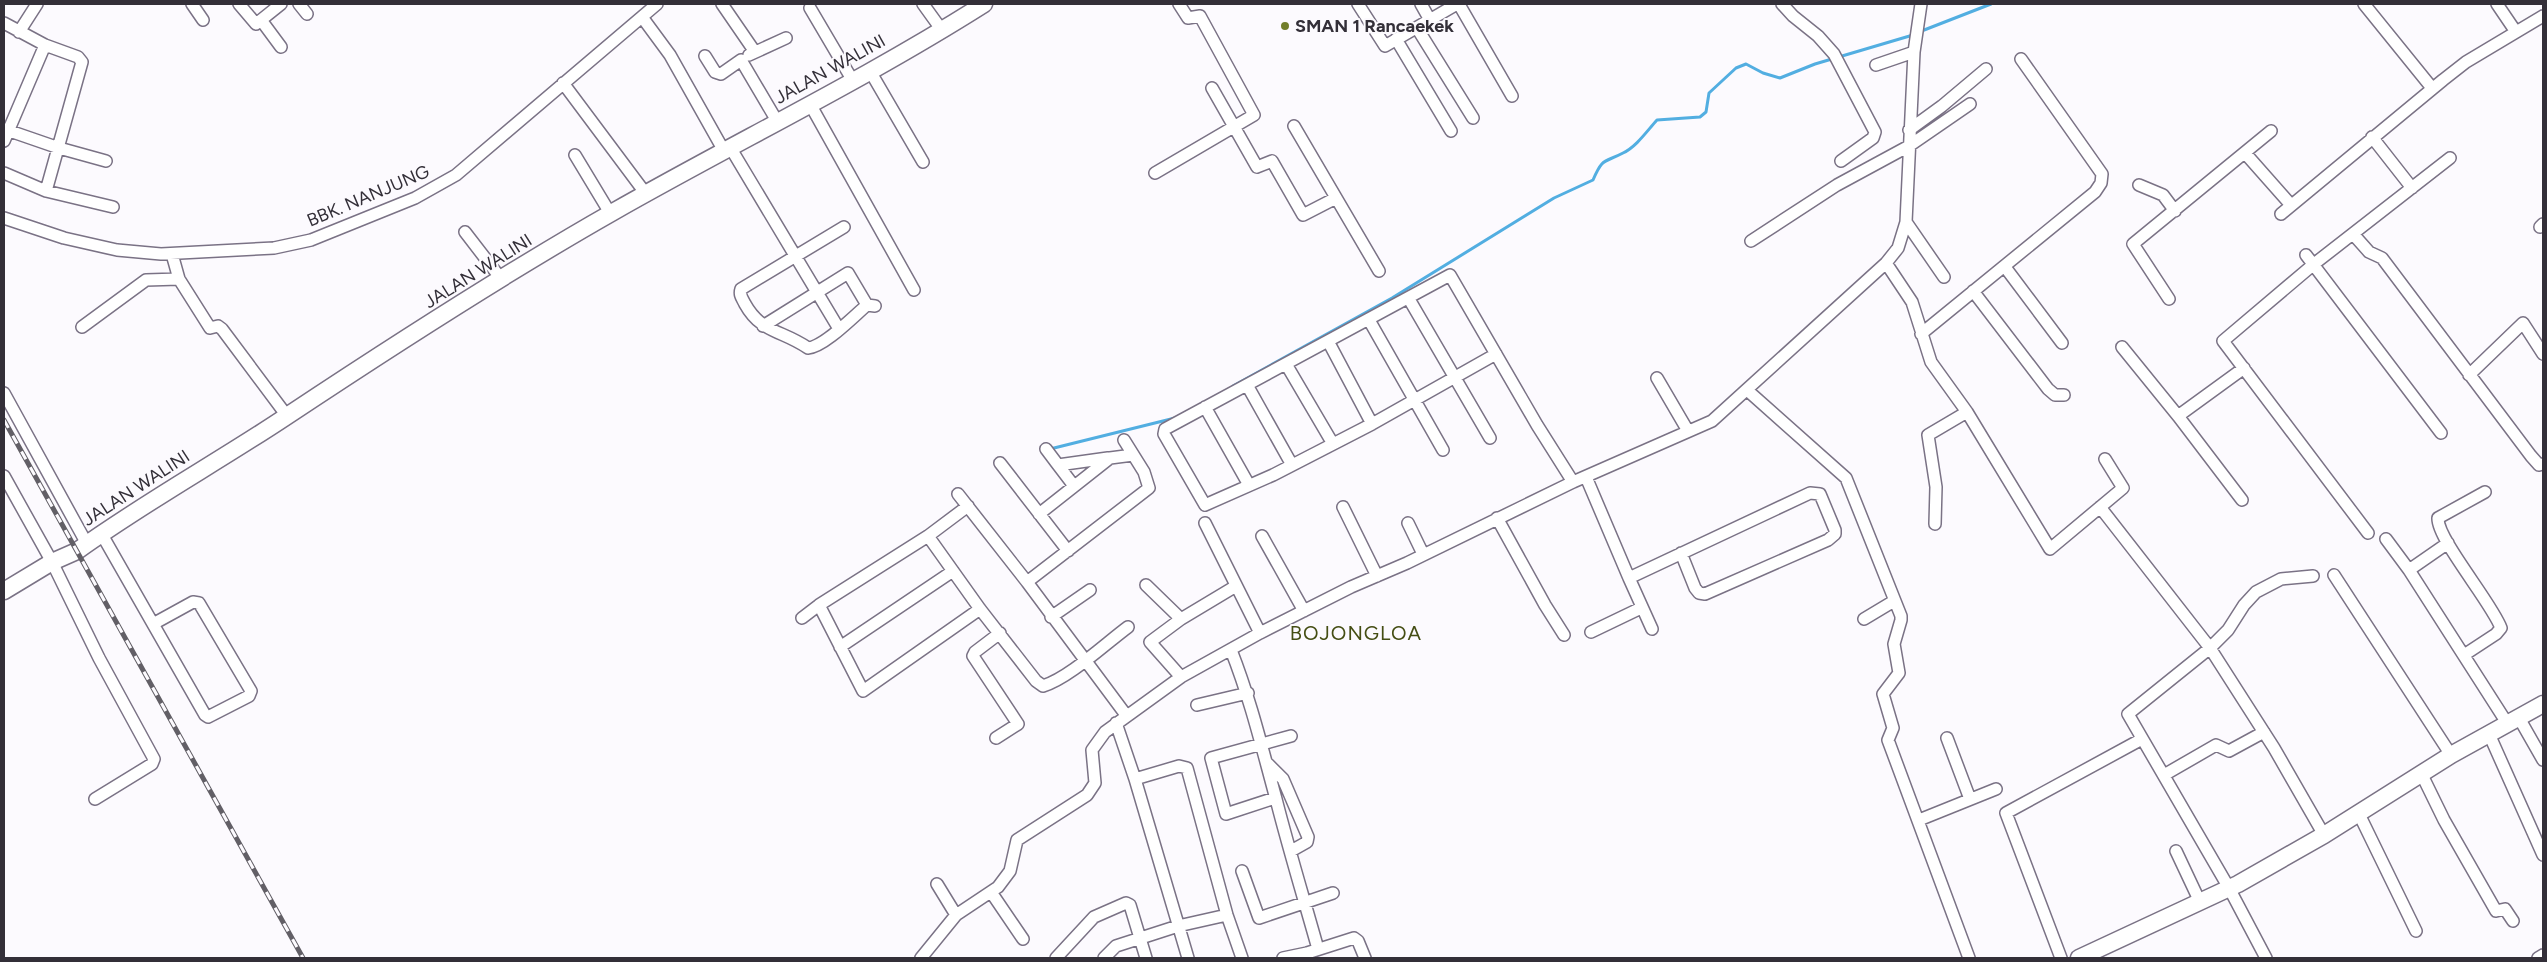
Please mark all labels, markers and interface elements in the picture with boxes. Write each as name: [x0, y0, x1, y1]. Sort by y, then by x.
place label: SMAN 1 Rancaekek: [1295, 15, 1454, 37]
marker: SMAN 1 Rancaekek: [1279, 20, 1291, 32]
street label: JALAN WALINI: [771, 29, 889, 109]
street label: BBK. NANJUNG: [303, 160, 433, 232]
street label: JALAN WALINI: [420, 229, 536, 313]
street label: JALAN WALINI: [78, 445, 194, 531]
district label: BOJONGLOA: [1290, 621, 1422, 645]

